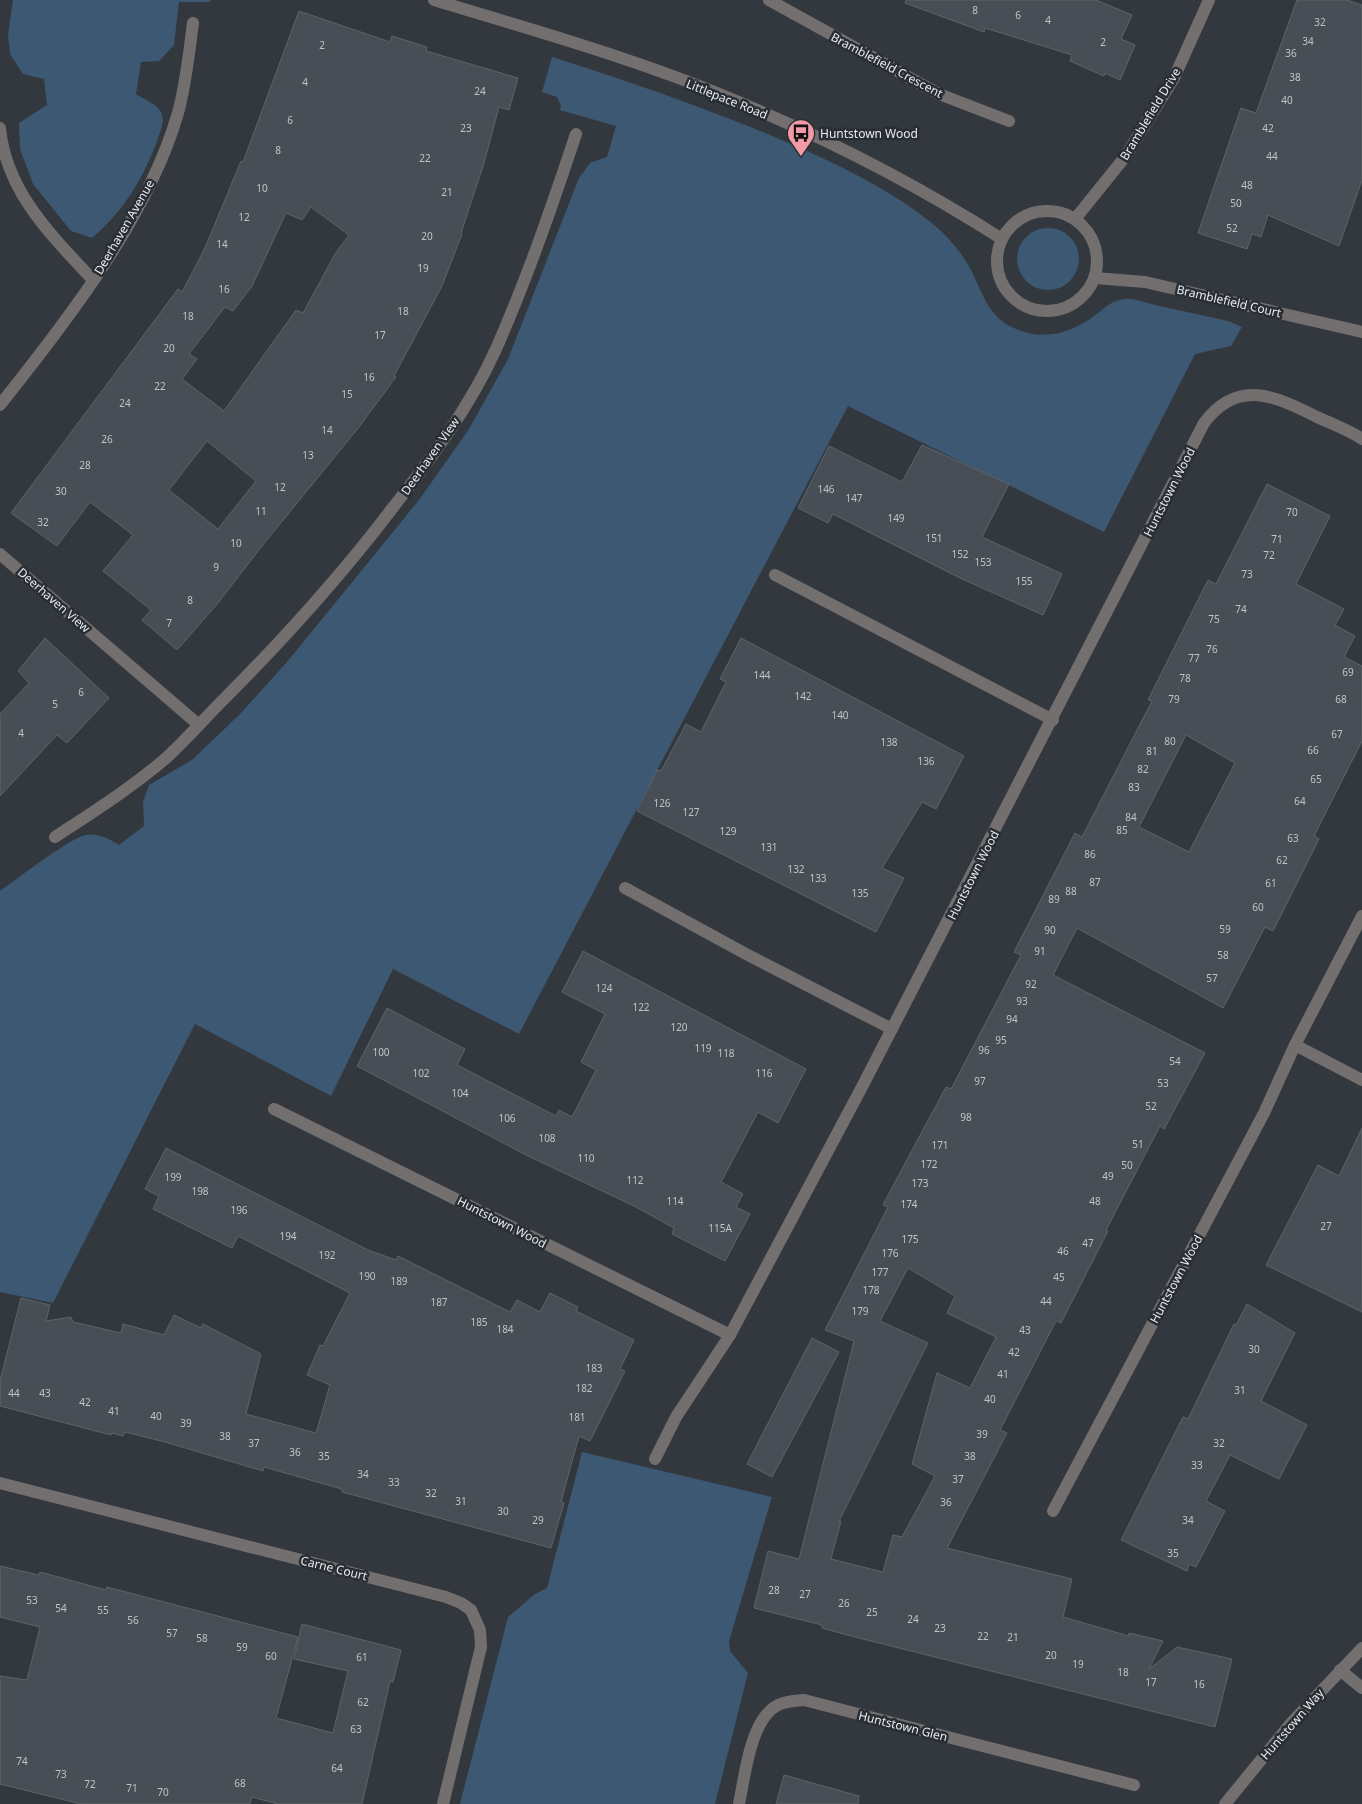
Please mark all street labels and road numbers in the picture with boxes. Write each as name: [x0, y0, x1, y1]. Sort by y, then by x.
street label: Bramblefield Crescent: [828, 28, 946, 102]
street label: Bramblefield Drive: [1116, 64, 1184, 163]
street label: Littlepace Road: [684, 75, 770, 123]
street label: Deerhaven Avenue: [90, 176, 158, 278]
street label: Bramblefield Court: [1175, 281, 1284, 321]
street label: Deerhaven View: [397, 413, 463, 498]
street label: Huntstown Wood: [1139, 445, 1199, 539]
street label: Deerhaven View: [14, 564, 94, 637]
street label: Huntstown Wood: [943, 828, 1003, 922]
street label: Huntstown Wood: [455, 1192, 549, 1252]
street label: Huntstown Wood: [1146, 1232, 1206, 1326]
street label: Carne Court: [299, 1552, 370, 1585]
street label: Huntstown Way: [1256, 1684, 1328, 1763]
street label: Huntstown Glen: [857, 1707, 949, 1745]

